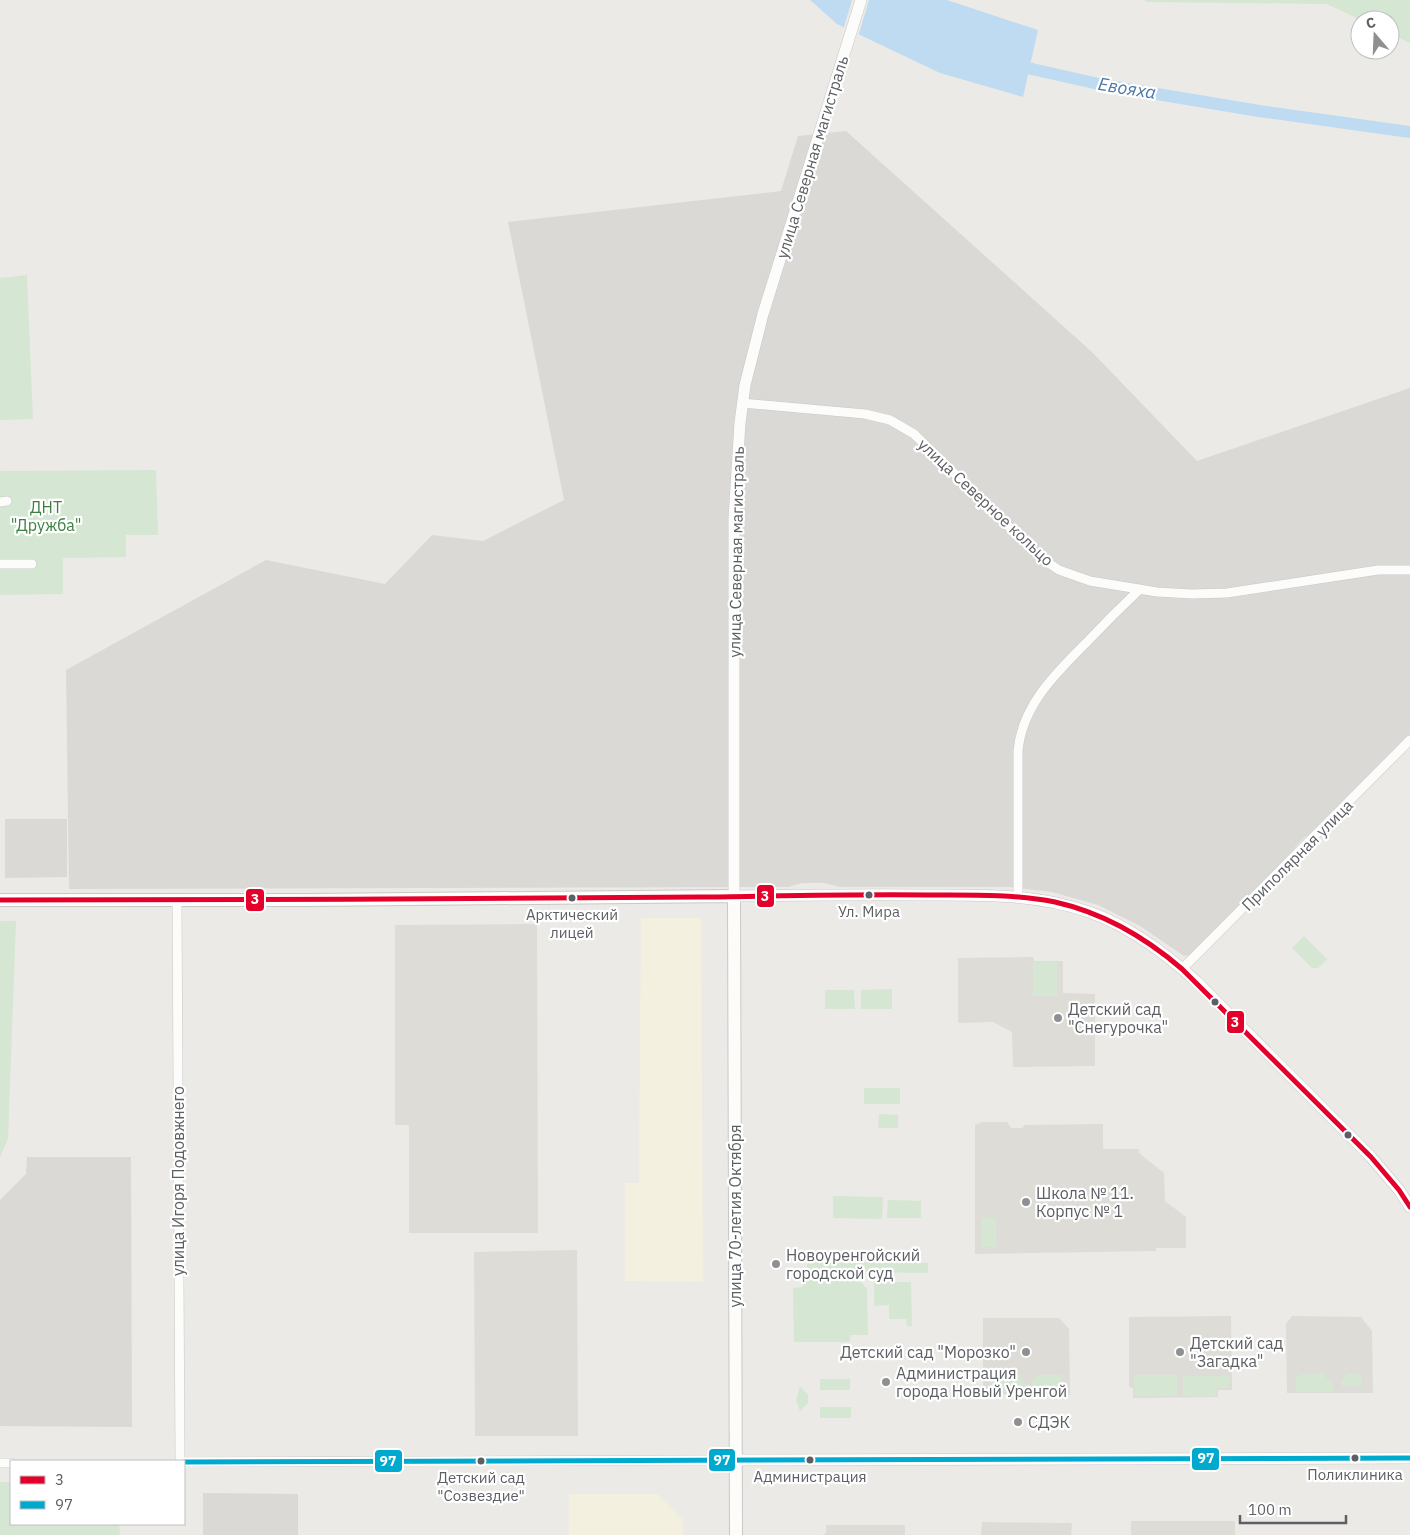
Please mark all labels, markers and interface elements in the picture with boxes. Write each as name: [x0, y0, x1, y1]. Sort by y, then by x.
north arrow: [1350, 10, 1400, 60]
text: С: [1364, 13, 1378, 33]
street label: улица Северная магистраль: [772, 53, 852, 261]
water label: Евояха: [1096, 72, 1158, 104]
street label: улица Северное кольцо: [914, 434, 1058, 570]
street label: улица Северная магистраль: [724, 446, 748, 658]
park label: ДНТ "Дружба": [11, 497, 81, 535]
street label: Приполярная улица: [1237, 795, 1357, 915]
line badge: 3: [756, 884, 775, 908]
text: 3: [761, 887, 769, 905]
line badge: 3: [245, 888, 265, 912]
text: 3: [251, 890, 259, 908]
marker: Ул. Мира: [864, 890, 874, 900]
marker: Арктический лицей: [567, 893, 577, 903]
place label: Ул. Мира: [838, 902, 900, 921]
place label: Арктический лицей: [526, 905, 618, 942]
unlabelled marker: [1210, 997, 1220, 1007]
place label: Детский сад "Снегурочка": [1068, 999, 1168, 1037]
line badge: 3: [1226, 1010, 1245, 1034]
marker: Детский сад "Снегурочка": [1052, 1012, 1064, 1024]
text: 3: [1231, 1013, 1239, 1031]
street label: улица Игоря Подовжнего: [168, 1086, 188, 1276]
street label: улица 70-летия Октября: [725, 1124, 745, 1308]
unlabelled marker: [1343, 1130, 1353, 1140]
place label: Школа № 11. Корпус № 1: [1036, 1183, 1134, 1221]
marker: Школа № 11. Корпус № 1: [1020, 1196, 1032, 1208]
place label: Новоуренгойский городской суд: [786, 1245, 920, 1283]
marker: Новоуренгойский городской суд: [770, 1258, 782, 1270]
place label: Детский сад "Загадка": [1190, 1333, 1284, 1371]
place label: Детский сад "Морозко": [840, 1342, 1016, 1362]
marker: Детский сад "Морозко": [1020, 1346, 1032, 1358]
marker: Детский сад "Загадка": [1174, 1346, 1186, 1358]
place label: Администрация города Новый Уренгой: [896, 1363, 1067, 1401]
marker: Администрация города Новый Уренгой: [880, 1376, 892, 1388]
place label: СДЭК: [1028, 1412, 1070, 1432]
marker: СДЭК: [1012, 1416, 1024, 1428]
line badge: 97: [1191, 1447, 1220, 1471]
line badge: 97: [708, 1448, 736, 1472]
line badge: 97: [374, 1449, 403, 1473]
text: 97: [1198, 1449, 1214, 1467]
text: 97: [714, 1451, 730, 1469]
text: 97: [380, 1452, 396, 1470]
marker: Поликлиника: [1350, 1453, 1360, 1463]
marker: Администрация: [805, 1455, 815, 1465]
marker: Детский сад "Созвездие": [476, 1456, 486, 1466]
legend: [10, 1460, 185, 1525]
place label: Поликлиника: [1307, 1465, 1403, 1484]
place label: Администрация: [754, 1467, 867, 1486]
place label: Детский сад "Созвездие": [437, 1468, 525, 1505]
text: 3: [55, 1470, 64, 1489]
scale bar: [1240, 1492, 1346, 1524]
text: 97: [55, 1495, 73, 1514]
text: 100 m: [1248, 1500, 1292, 1519]

